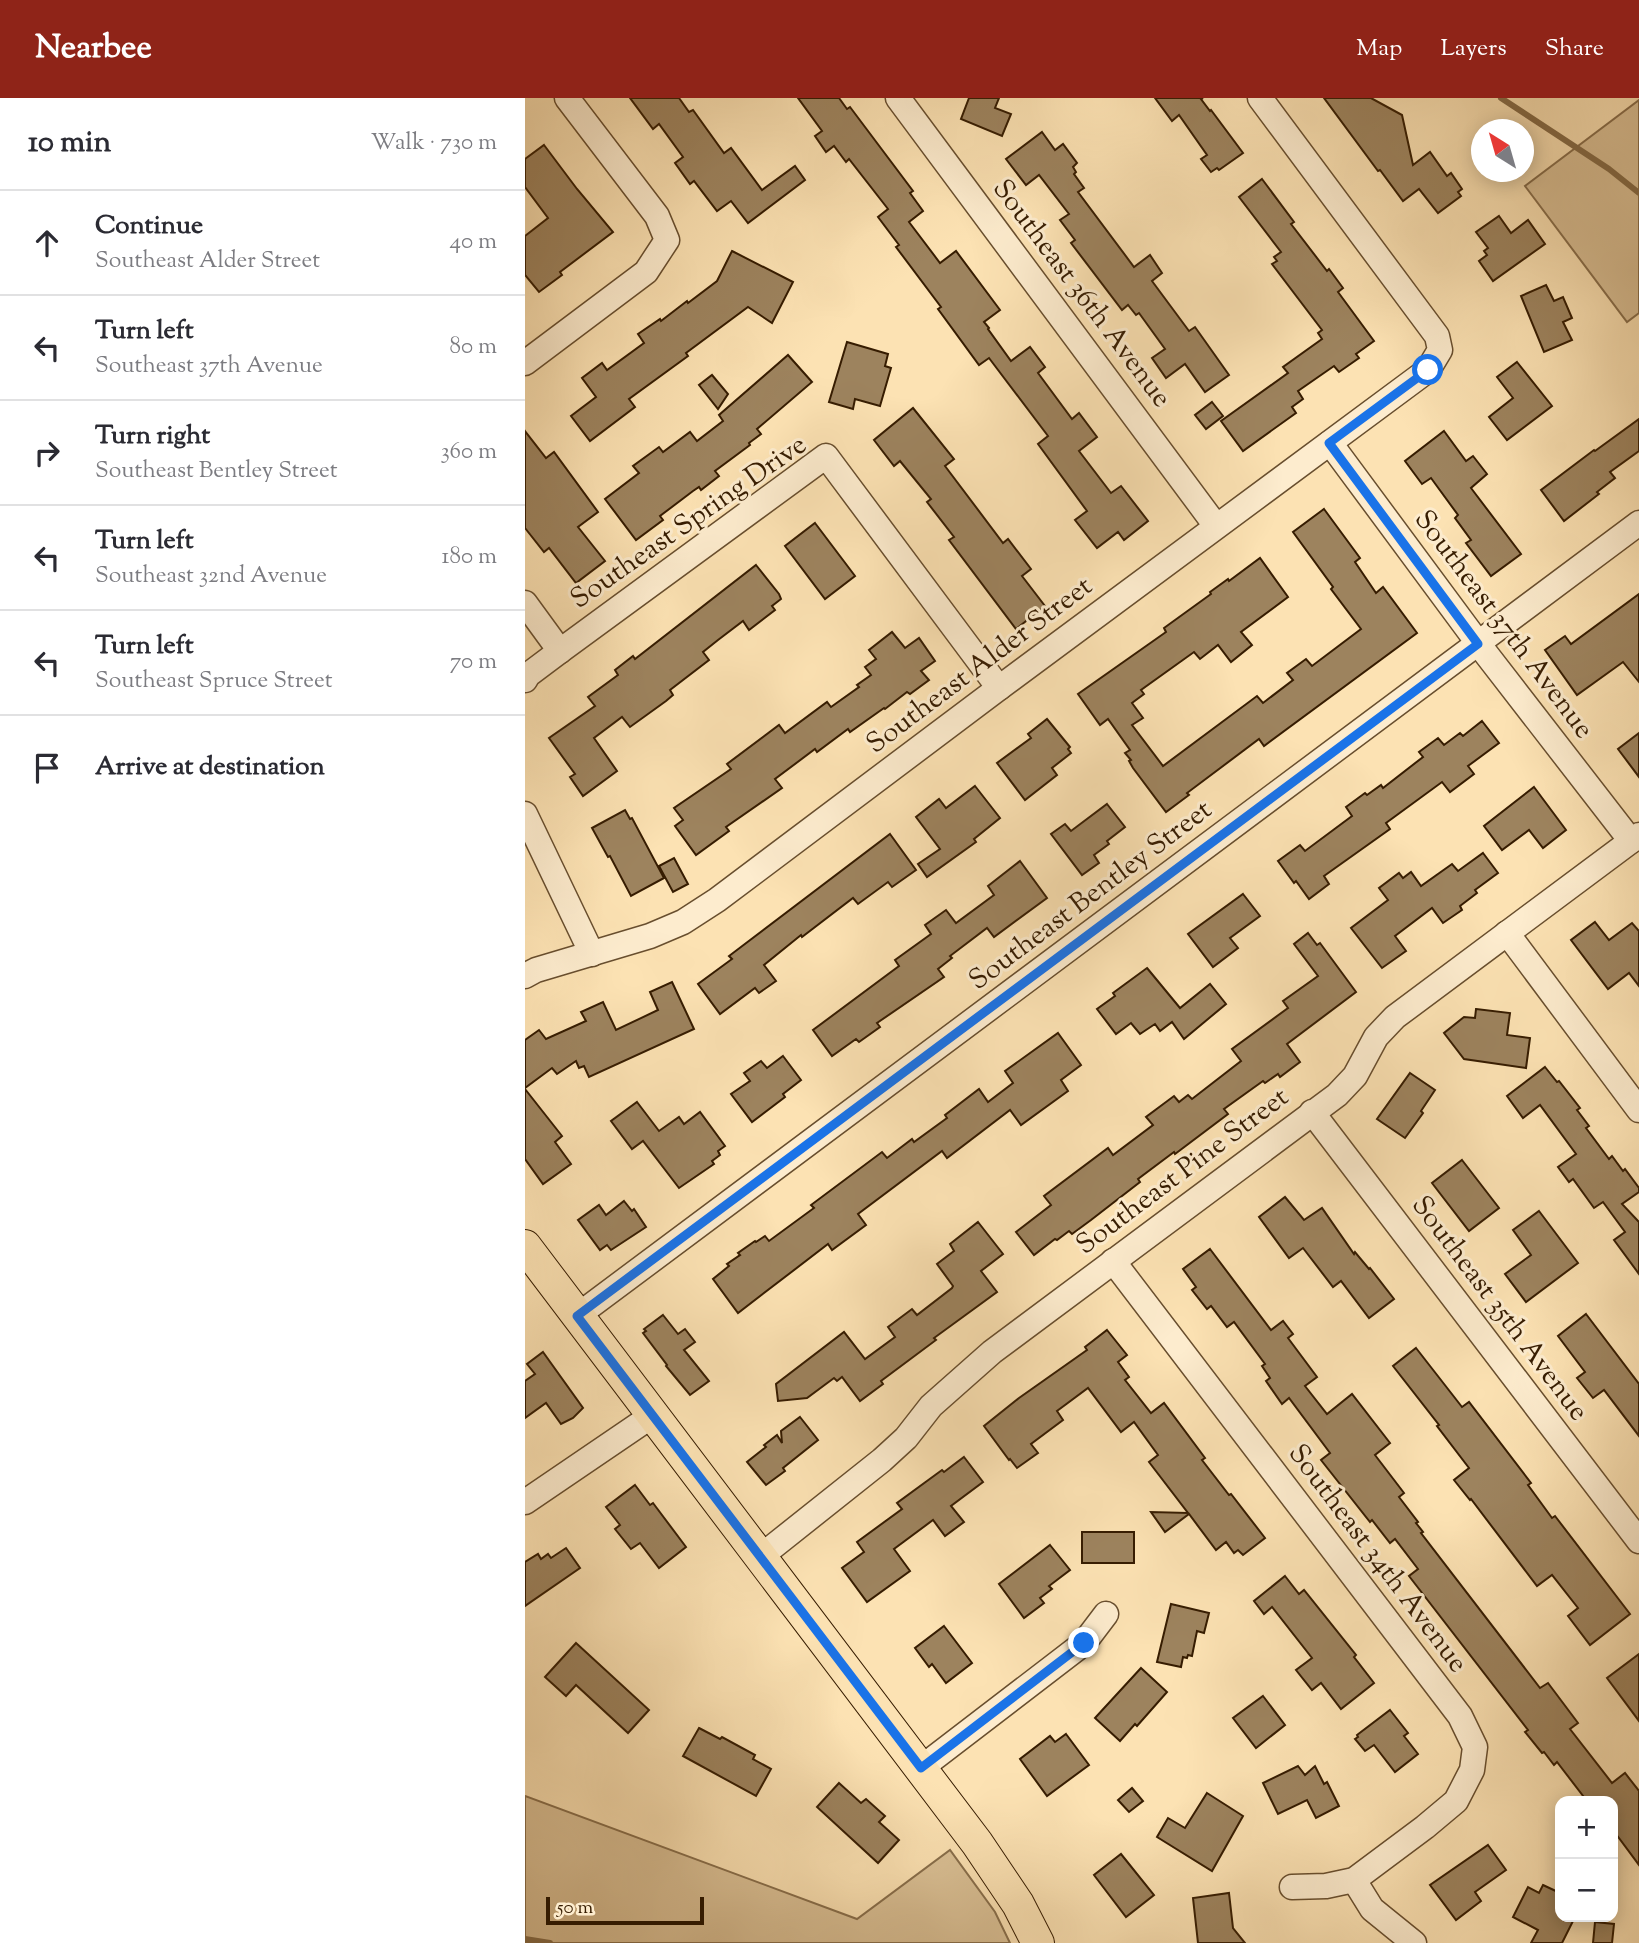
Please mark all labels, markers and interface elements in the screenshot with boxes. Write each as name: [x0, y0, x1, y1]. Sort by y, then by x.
text: Nearbee: [35, 25, 152, 73]
text: Map: [1356, 32, 1402, 66]
text: Layers: [1440, 32, 1507, 66]
text: Share: [1545, 32, 1604, 66]
north arrow: [1471, 119, 1534, 182]
text: 10 min: [28, 122, 111, 165]
text: Walk · 730 m: [371, 127, 497, 160]
street label: Southeast 36th Avenue: [982, 171, 1180, 417]
text: Continue: [95, 208, 203, 245]
icon: ahead: [28, 224, 66, 262]
text: 40 m: [450, 226, 497, 259]
text: Southeast Alder Street: [95, 245, 320, 278]
text: Turn left: [95, 313, 194, 350]
icon: left: [28, 329, 66, 367]
text: 80 m: [449, 331, 497, 364]
text: Southeast 37th Avenue: [95, 350, 323, 383]
route start: [1412, 354, 1443, 385]
text: Turn right: [95, 418, 210, 455]
street label: Southeast Spring Drive: [563, 426, 815, 620]
icon: right: [28, 434, 66, 472]
text: 360 m: [440, 436, 497, 469]
text: Southeast Bentley Street: [95, 455, 338, 488]
street label: Southeast 37th Avenue: [1404, 502, 1602, 748]
text: Turn left: [95, 523, 194, 560]
icon: left: [28, 539, 66, 577]
text: 180 m: [442, 541, 497, 574]
text: Southeast 32nd Avenue: [95, 560, 327, 593]
street label: Southeast Alder Street: [859, 567, 1102, 764]
text: Turn left: [95, 628, 194, 665]
icon: left: [28, 644, 66, 682]
text: 70 m: [450, 646, 497, 679]
text: Southeast Spruce Street: [95, 665, 333, 698]
icon: arrive: [28, 749, 66, 787]
text: Arrive at destination: [95, 749, 325, 786]
street label: Southeast Bentley Street: [961, 791, 1221, 1001]
street label: Southeast Pine Street: [1068, 1078, 1298, 1265]
street label: Southeast 35th Avenue: [1401, 1188, 1597, 1430]
street label: Southeast 34th Avenue: [1278, 1436, 1476, 1682]
route end: [1068, 1627, 1099, 1658]
map controls: [1555, 1796, 1618, 1922]
button: +: [1555, 1796, 1618, 1859]
button: −: [1555, 1859, 1618, 1922]
scale bar: [546, 1894, 703, 1926]
text: 50 m: [557, 1895, 593, 1922]

